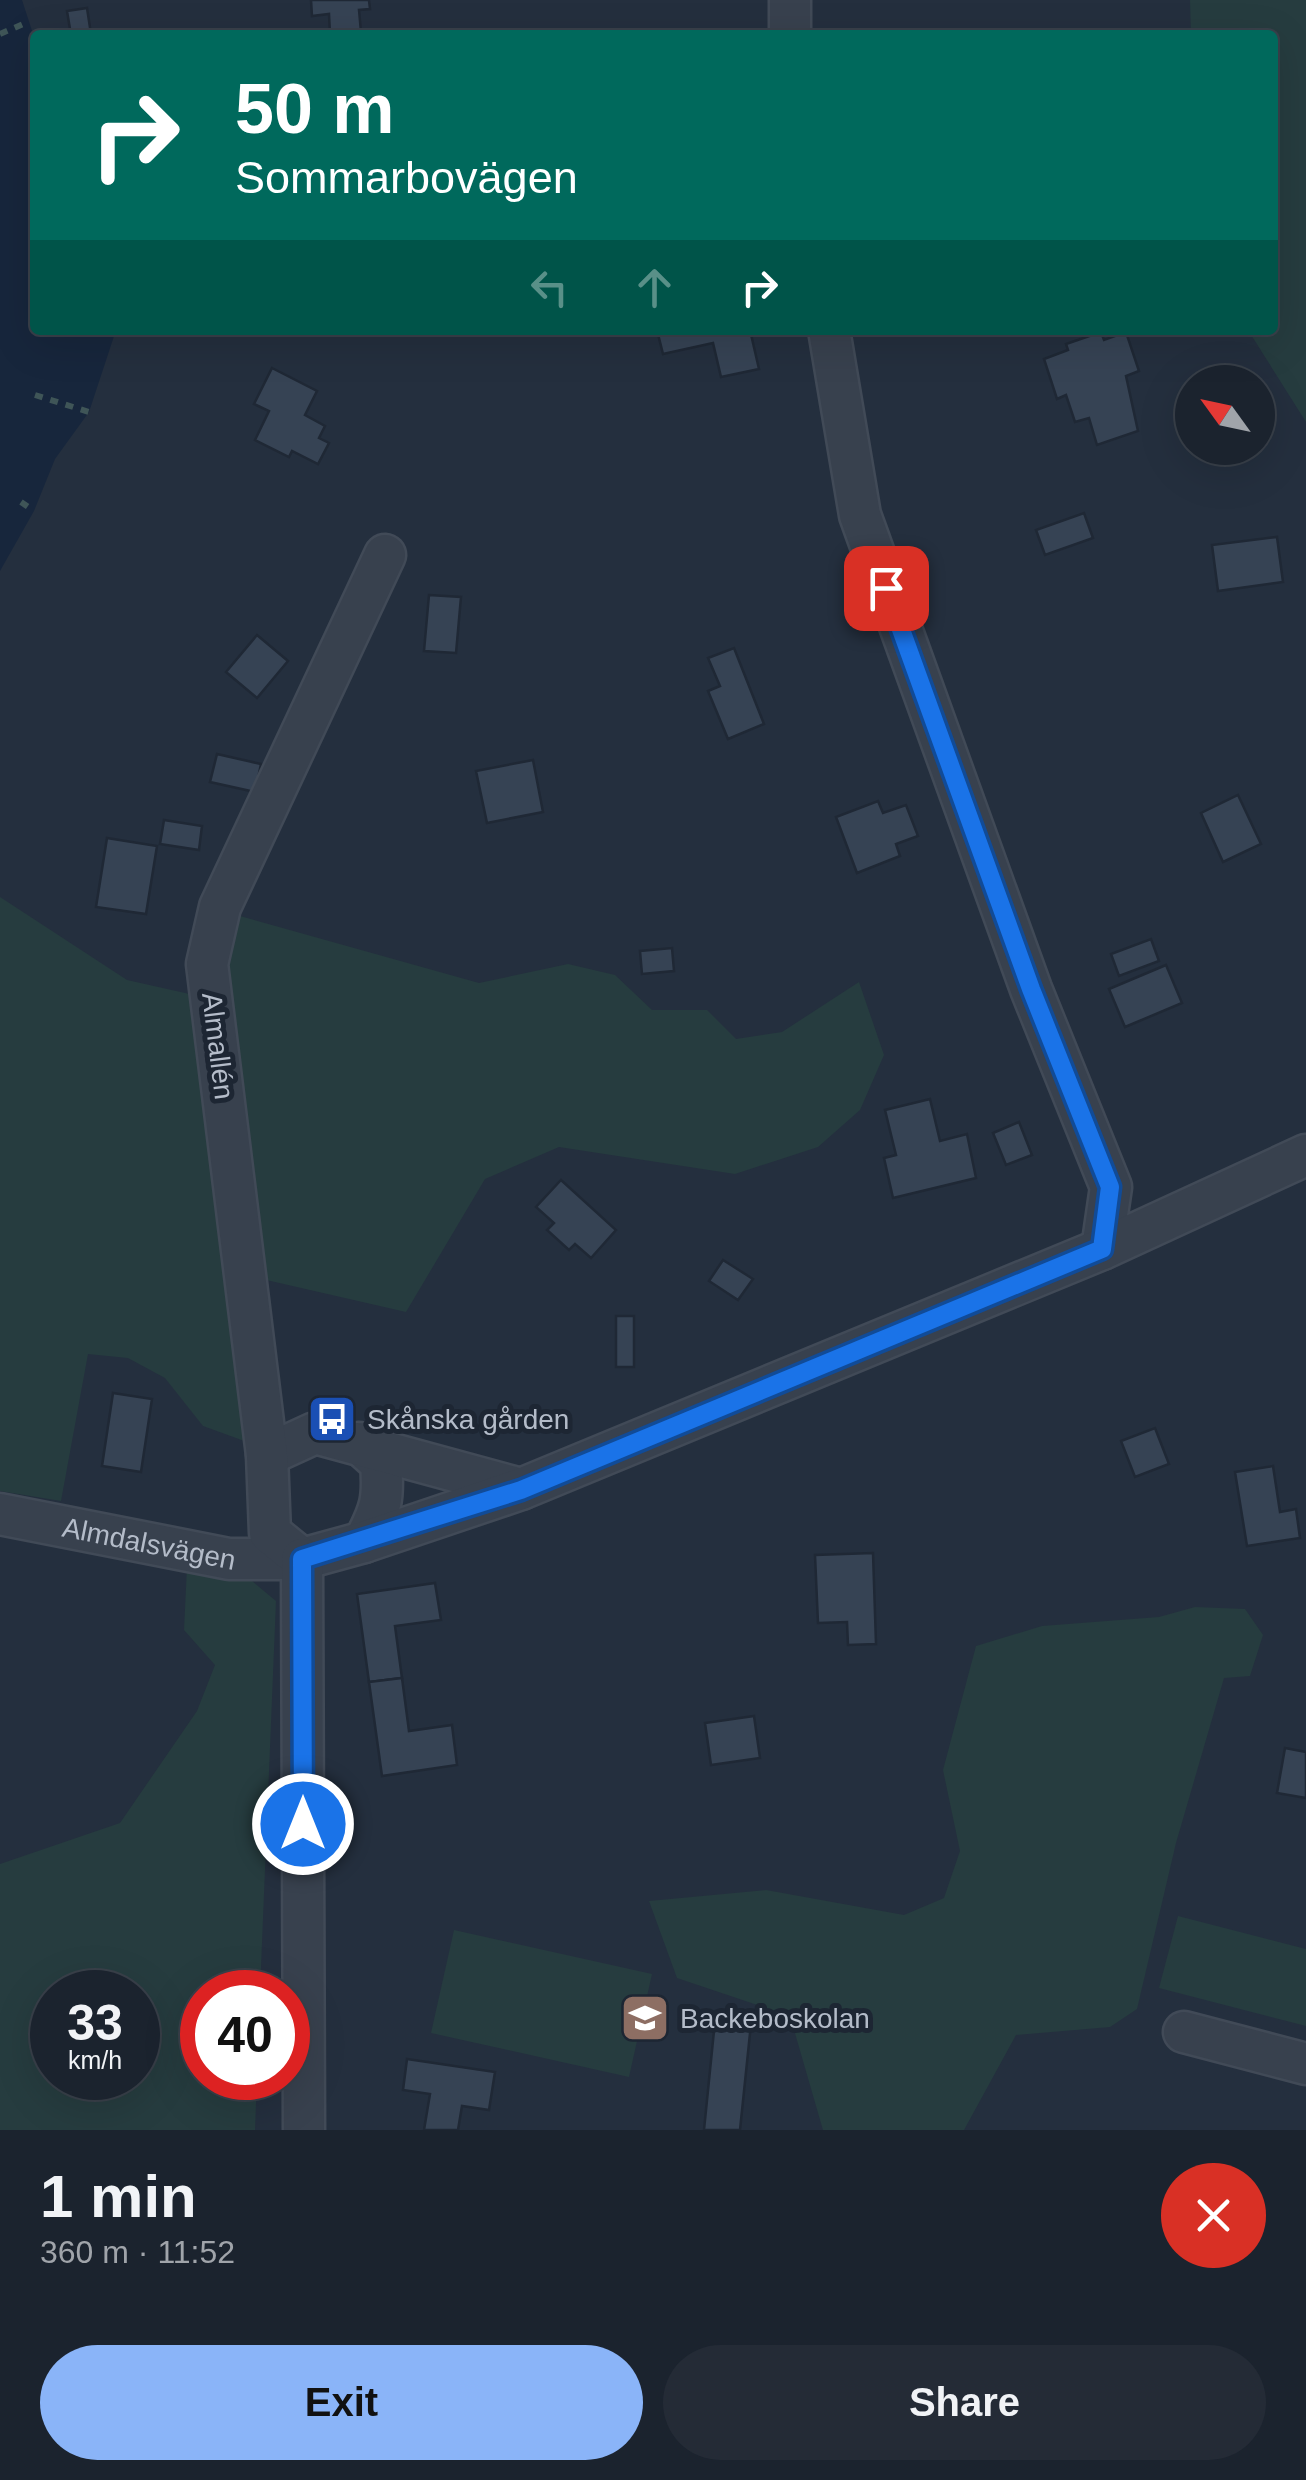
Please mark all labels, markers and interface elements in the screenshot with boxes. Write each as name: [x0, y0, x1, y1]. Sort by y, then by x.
icon: right: [70, 70, 200, 200]
text: 50 m: [235, 70, 395, 148]
text: Sommarbovägen: [235, 152, 578, 203]
icon: left: [522, 260, 577, 315]
icon: ahead: [627, 260, 682, 315]
icon: right: [732, 260, 787, 315]
north arrow: [1175, 365, 1275, 465]
map controls: [1175, 365, 1275, 465]
pin: [844, 546, 929, 631]
icon: arrive: [859, 561, 914, 616]
street label: Almallén: [196, 991, 240, 1101]
bus stop icon: Skånska gården: [306, 1393, 358, 1445]
place label: Skånska gården: [367, 1404, 569, 1435]
street label: Almdalsvägen: [60, 1511, 238, 1575]
position arrow: [251, 1772, 355, 1876]
speed limit sign: 40: [180, 1970, 310, 2100]
school or university icon: Backeboskolan: [619, 1992, 671, 2044]
text: 33: [67, 1995, 123, 2051]
place label: Backeboskolan: [680, 2003, 870, 2034]
text: km/h: [68, 2046, 122, 2074]
text: 1 min: [40, 2163, 197, 2230]
button: close: [1161, 2163, 1266, 2268]
text: 360 m · 11:52: [40, 2234, 235, 2270]
button: Exit: [40, 2345, 643, 2460]
button: Share: [663, 2345, 1266, 2460]

